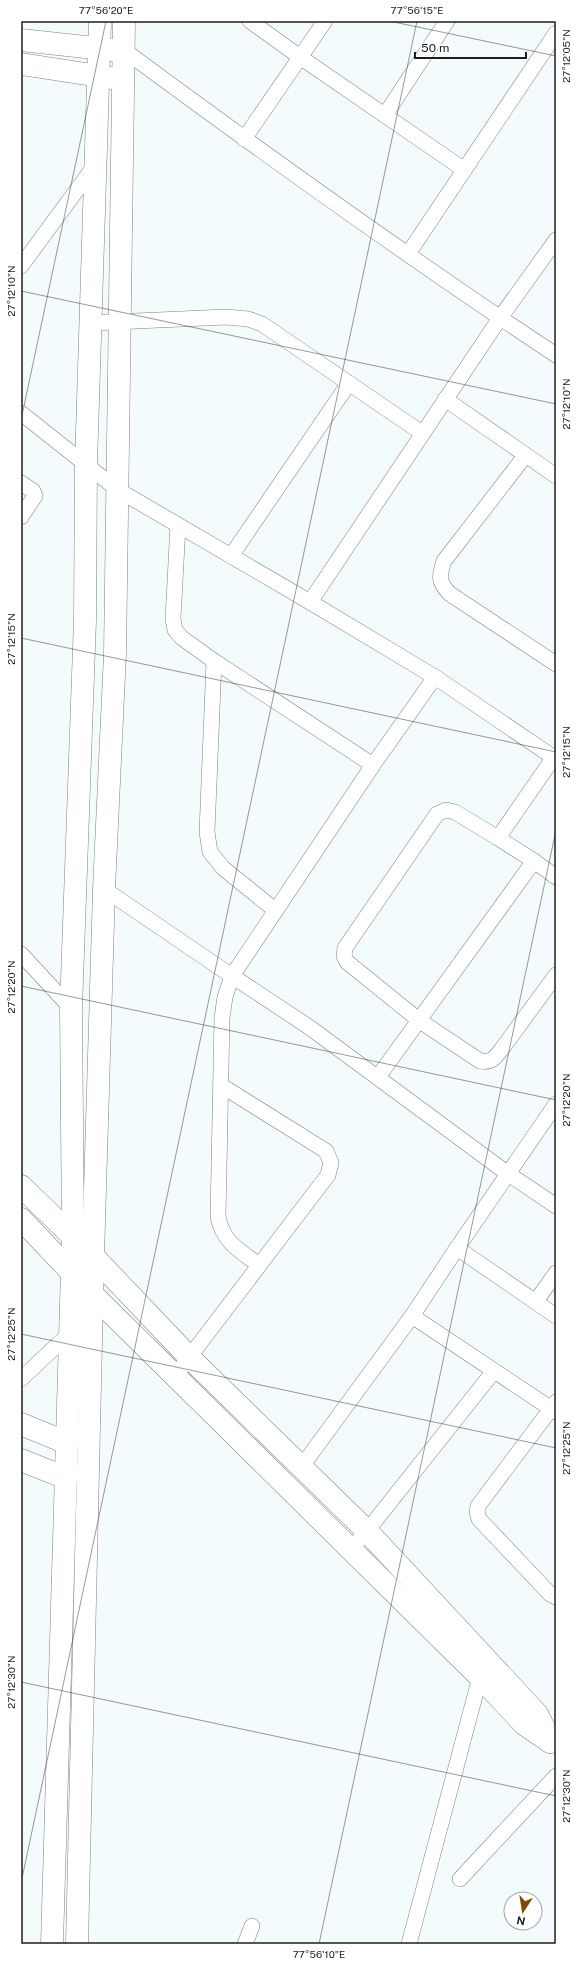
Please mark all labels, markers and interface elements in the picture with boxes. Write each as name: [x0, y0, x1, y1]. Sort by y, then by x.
text: 77°56'20"E: [79, 4, 133, 16]
text: 77°56'15"E: [391, 4, 443, 16]
text: 27°12'05"N: [560, 29, 572, 83]
scale bar: [415, 34, 526, 60]
text: 50 m: [421, 41, 449, 55]
text: 27°12'10"N: [5, 265, 17, 317]
text: 27°12'10"N: [560, 378, 572, 430]
text: 27°12'15"N: [5, 613, 17, 665]
text: 27°12'15"N: [560, 726, 572, 778]
text: 27°12'20"N: [5, 961, 17, 1013]
text: 27°12'20"N: [560, 1074, 572, 1126]
text: 27°12'25"N: [5, 1307, 17, 1361]
text: 27°12'25"N: [560, 1421, 572, 1475]
text: 27°12'30"N: [5, 1655, 17, 1709]
text: 27°12'30"N: [560, 1769, 572, 1823]
north arrow: [503, 1891, 543, 1931]
text: N: [515, 1914, 526, 1928]
text: 77°56'10"E: [293, 1948, 345, 1960]

